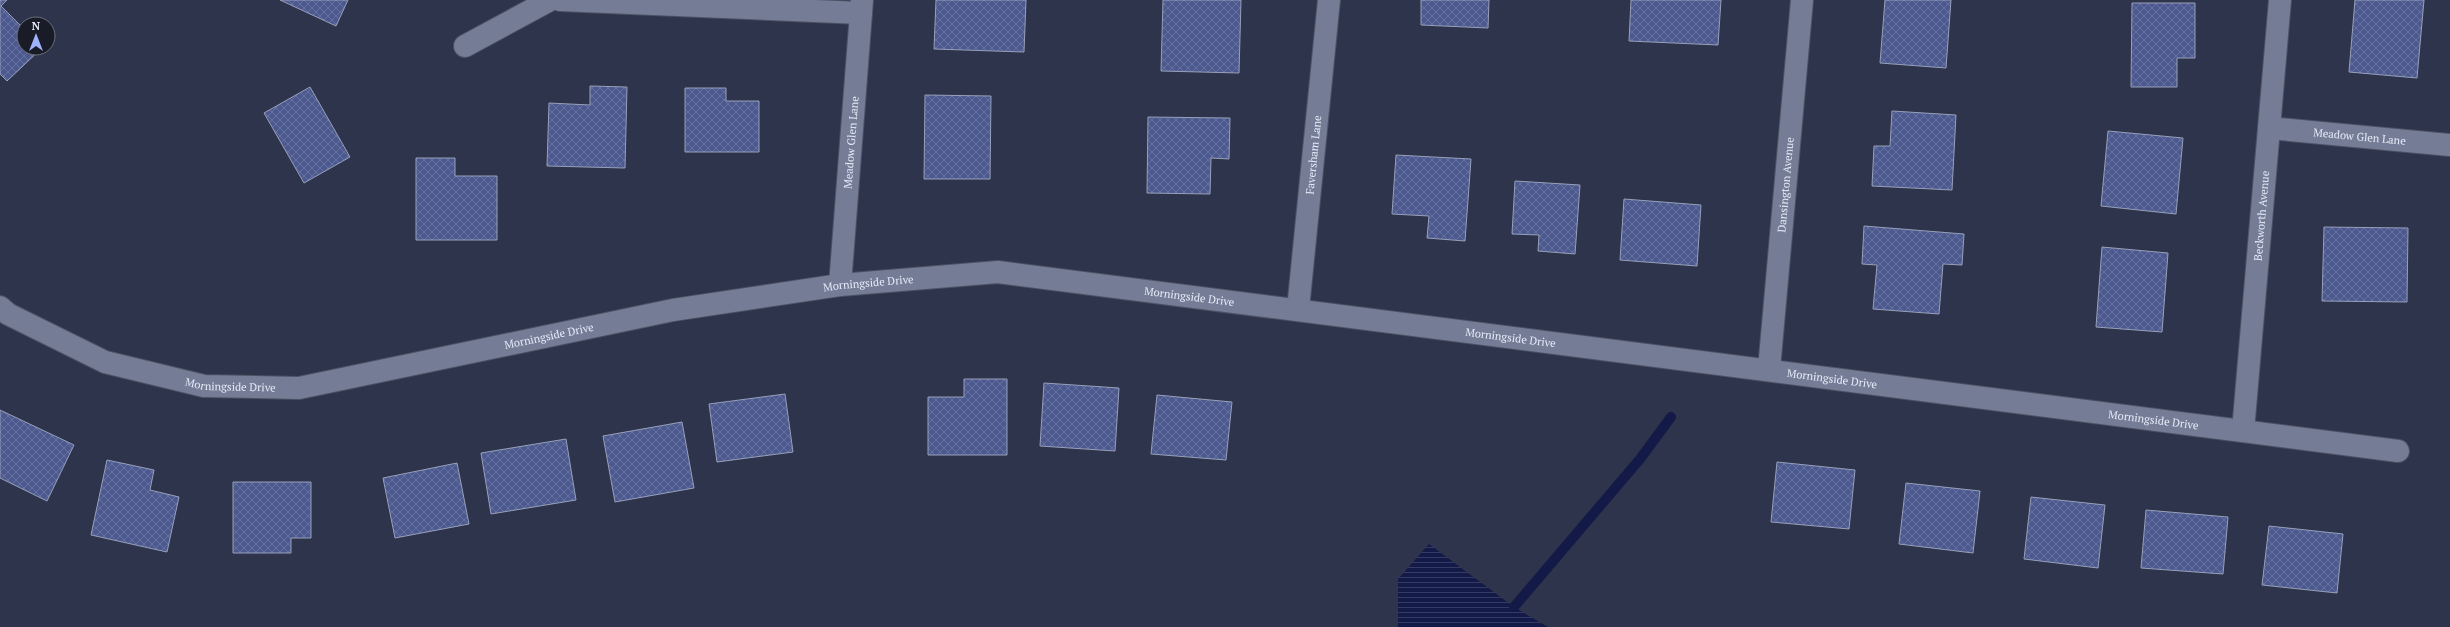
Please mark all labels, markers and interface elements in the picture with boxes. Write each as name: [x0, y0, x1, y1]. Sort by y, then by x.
north arrow: [16, 16, 56, 56]
text: N: [32, 19, 41, 33]
street label: Meadow Glen Lane: [840, 95, 862, 189]
street label: Faversham Lane: [1303, 114, 1324, 195]
street label: Meadow Glen Lane: [2313, 125, 2407, 148]
street label: Dansington Avenue: [1774, 136, 1797, 233]
street label: Beckworth Avenue: [2251, 170, 2272, 261]
street label: Morningside Drive: [822, 272, 915, 294]
street label: Morningside Drive: [1143, 284, 1236, 309]
street label: Morningside Drive: [503, 320, 595, 352]
street label: Morningside Drive: [1465, 325, 1557, 350]
street label: Morningside Drive: [1786, 366, 1878, 391]
street label: Morningside Drive: [184, 375, 276, 395]
street label: Morningside Drive: [2107, 407, 2200, 432]

